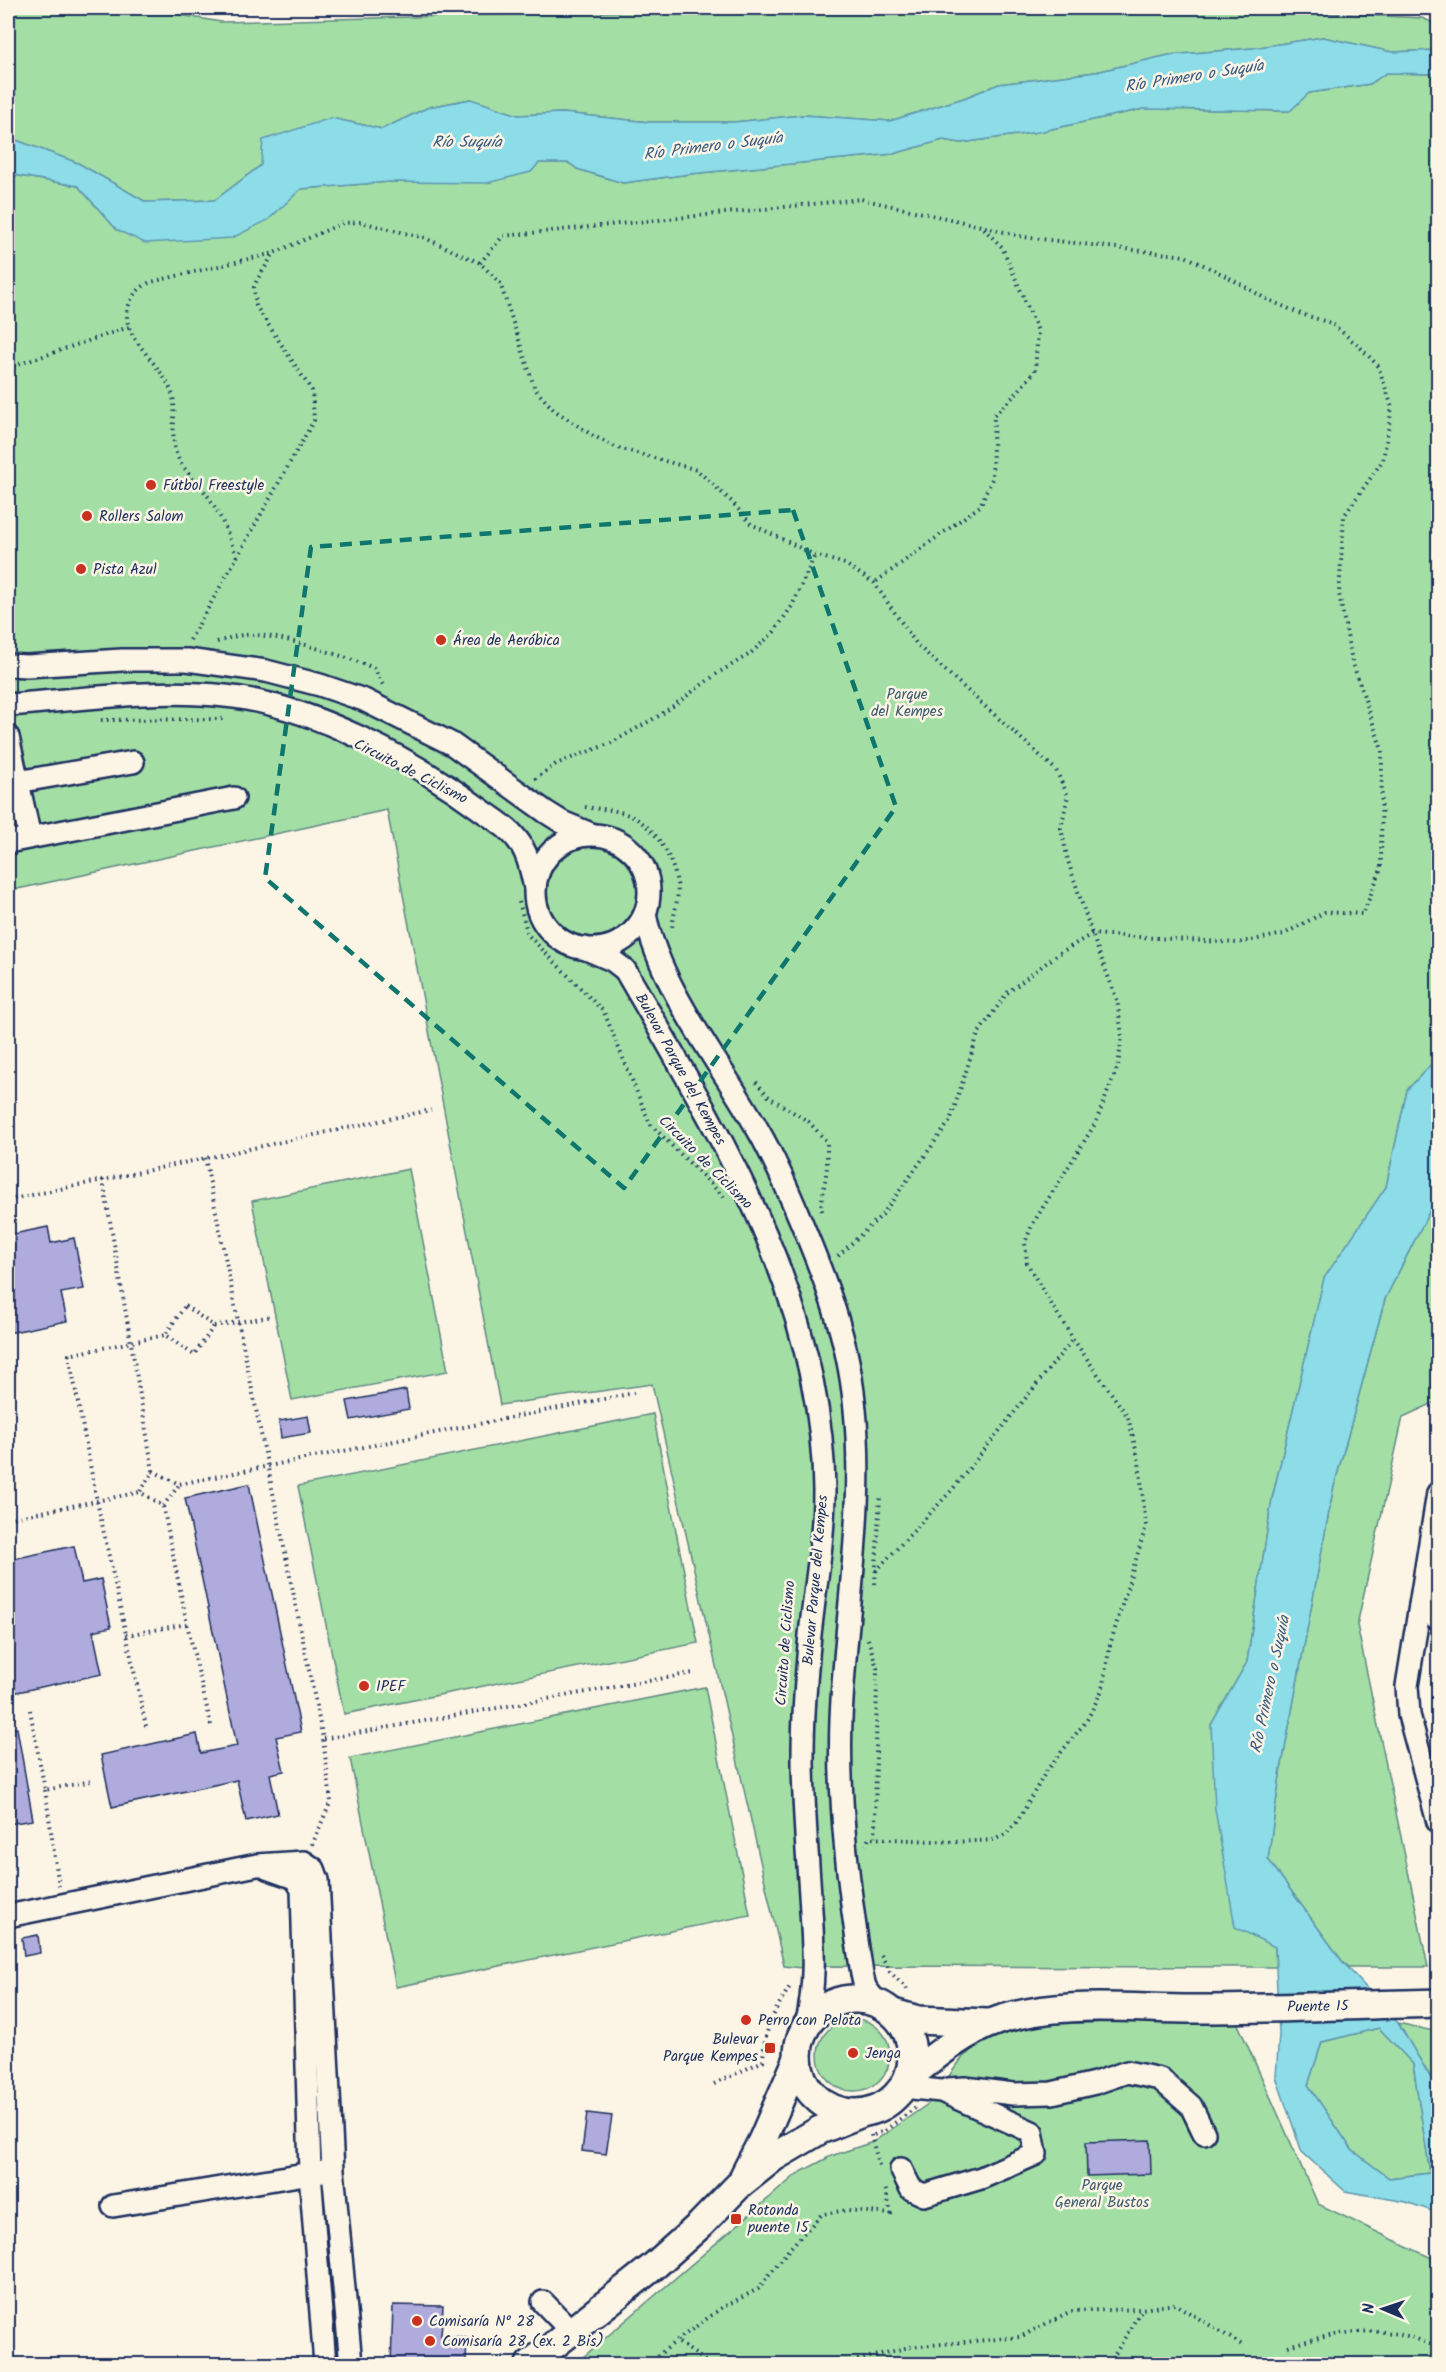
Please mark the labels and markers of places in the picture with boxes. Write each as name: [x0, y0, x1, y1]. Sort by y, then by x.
place label: Fútbol Freestyle: [163, 474, 264, 498]
marker: Fútbol Freestyle: [144, 478, 158, 492]
place label: Rollers Salom: [99, 505, 183, 529]
marker: Rollers Salom: [80, 509, 94, 523]
place label: Pista Azul: [93, 558, 157, 582]
marker: Pista Azul: [74, 562, 88, 576]
place label: Área de Aeróbica: [453, 629, 560, 653]
marker: Área de Aeróbica: [434, 633, 448, 647]
place label: IPEF: [376, 1675, 407, 1699]
marker: IPEF: [357, 1679, 371, 1693]
place label: Perro con Pelota: [758, 2009, 861, 2033]
marker: Perro con Pelota: [739, 2013, 753, 2027]
place label: Bulevar Parque Kempes: [663, 2028, 759, 2069]
marker: Bulevar Parque Kempes: [763, 2041, 777, 2055]
place label: Jenga: [865, 2042, 901, 2066]
marker: Jenga: [846, 2046, 860, 2060]
place label: Rotonda puente 15: [747, 2199, 809, 2240]
marker: Rotonda puente 15: [729, 2212, 743, 2226]
place label: Comisaría N° 28: [429, 2310, 535, 2334]
marker: Comisaría N° 28: [410, 2314, 424, 2328]
place label: Comisaría 28 (ex. 2 Bis): [442, 2330, 604, 2354]
marker: Comisaría 28 (ex. 2 Bis): [423, 2334, 437, 2348]

